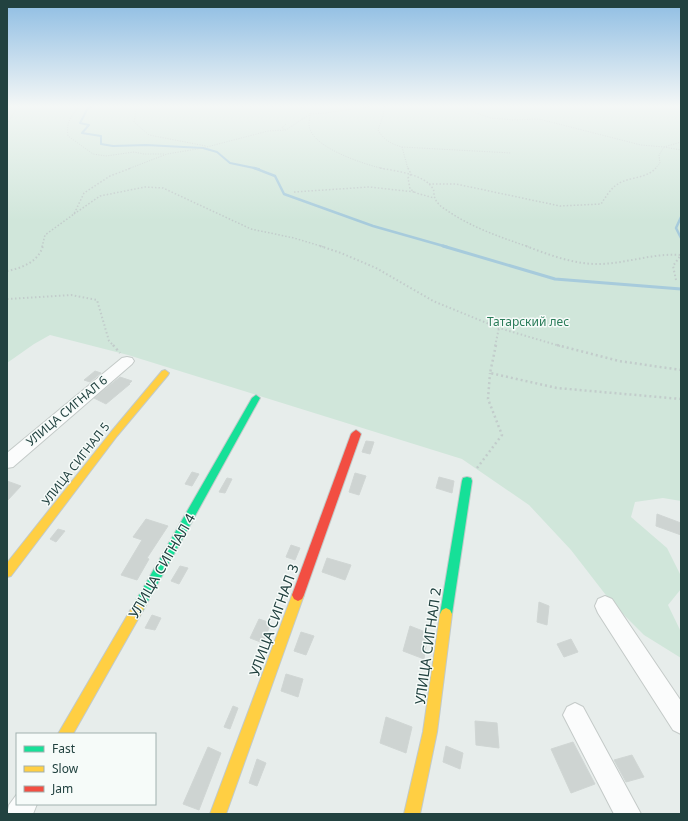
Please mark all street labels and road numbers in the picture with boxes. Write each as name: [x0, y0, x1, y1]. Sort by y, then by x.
street label: УЛИЦА СИГНАЛ 6: [22, 371, 111, 450]
street label: УЛИЦА СИГНАЛ 5: [38, 418, 114, 509]
street label: УЛИЦА СИГНАЛ 4: [124, 510, 199, 622]
street label: УЛИЦА СИГНАЛ 3: [244, 561, 303, 679]
street label: УЛИЦА СИГНАЛ 2: [410, 586, 445, 706]

